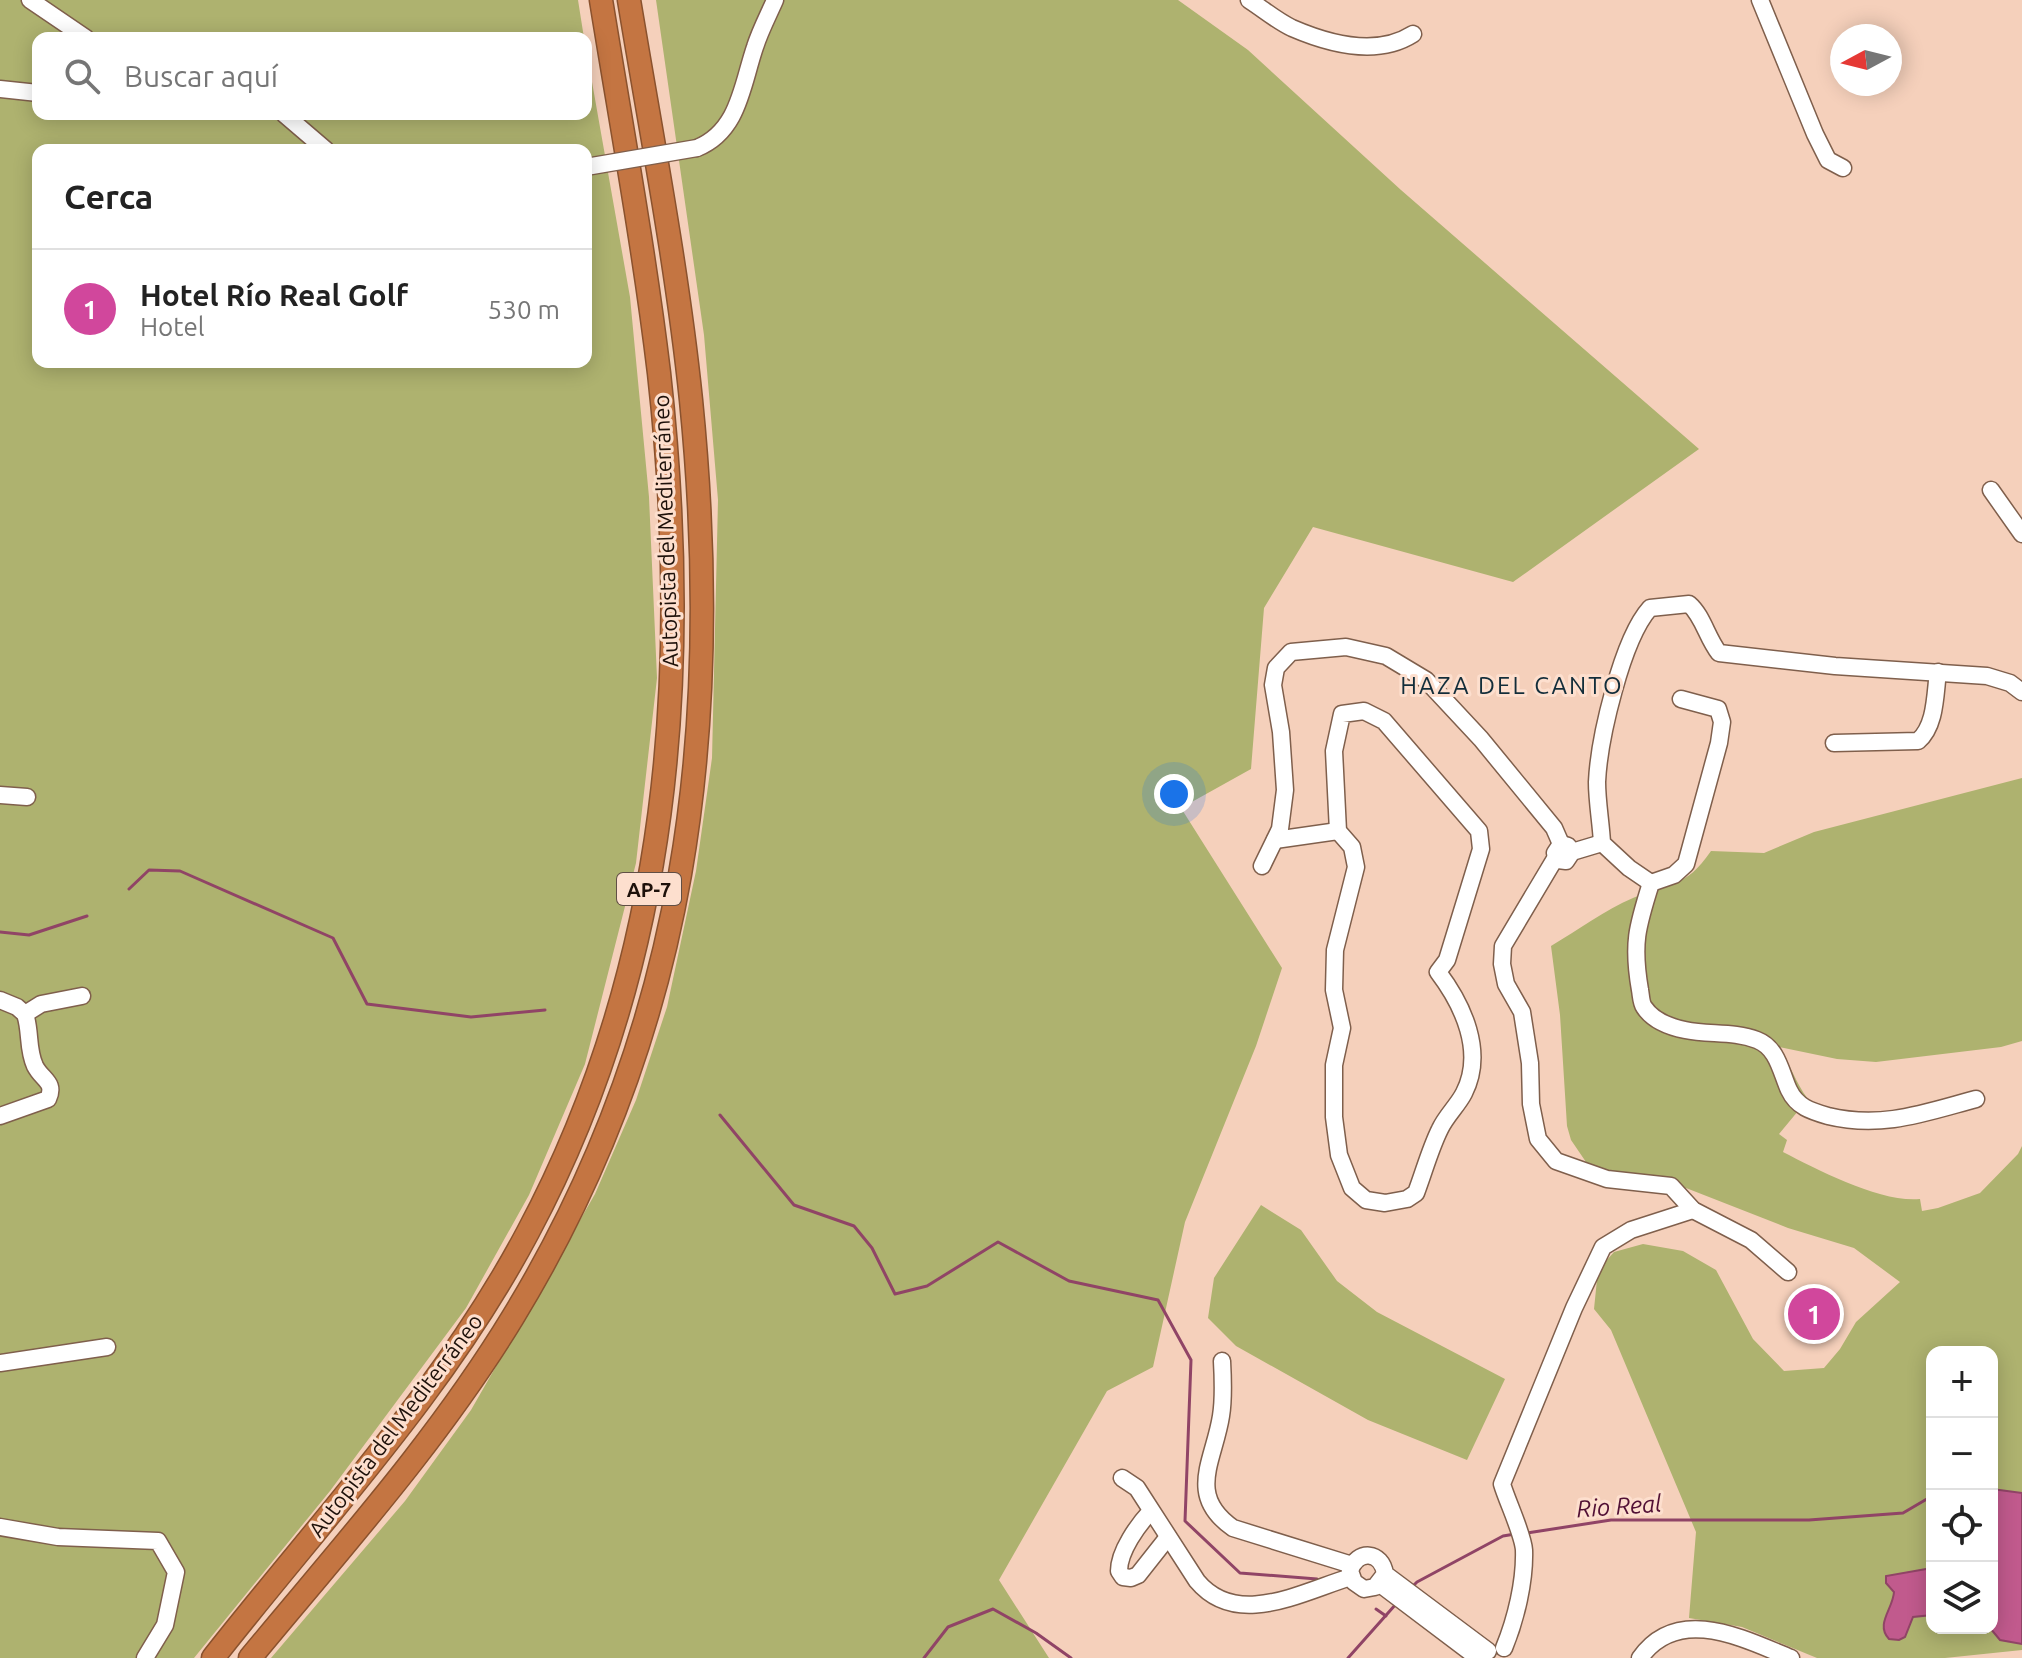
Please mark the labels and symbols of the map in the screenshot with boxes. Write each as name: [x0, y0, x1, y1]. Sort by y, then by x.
north arrow: [1830, 24, 1902, 96]
street label: Autopista del Mediterráneo: [648, 394, 682, 668]
district label: HAZA DEL CANTO: [1400, 672, 1624, 699]
your location: [1154, 774, 1194, 814]
road number: AP-7: [617, 873, 681, 905]
pin: 1: [1788, 1284, 1840, 1344]
street label: Autopista del Mediterráneo: [303, 1309, 487, 1541]
water label: Rio Real: [1576, 1490, 1663, 1522]

